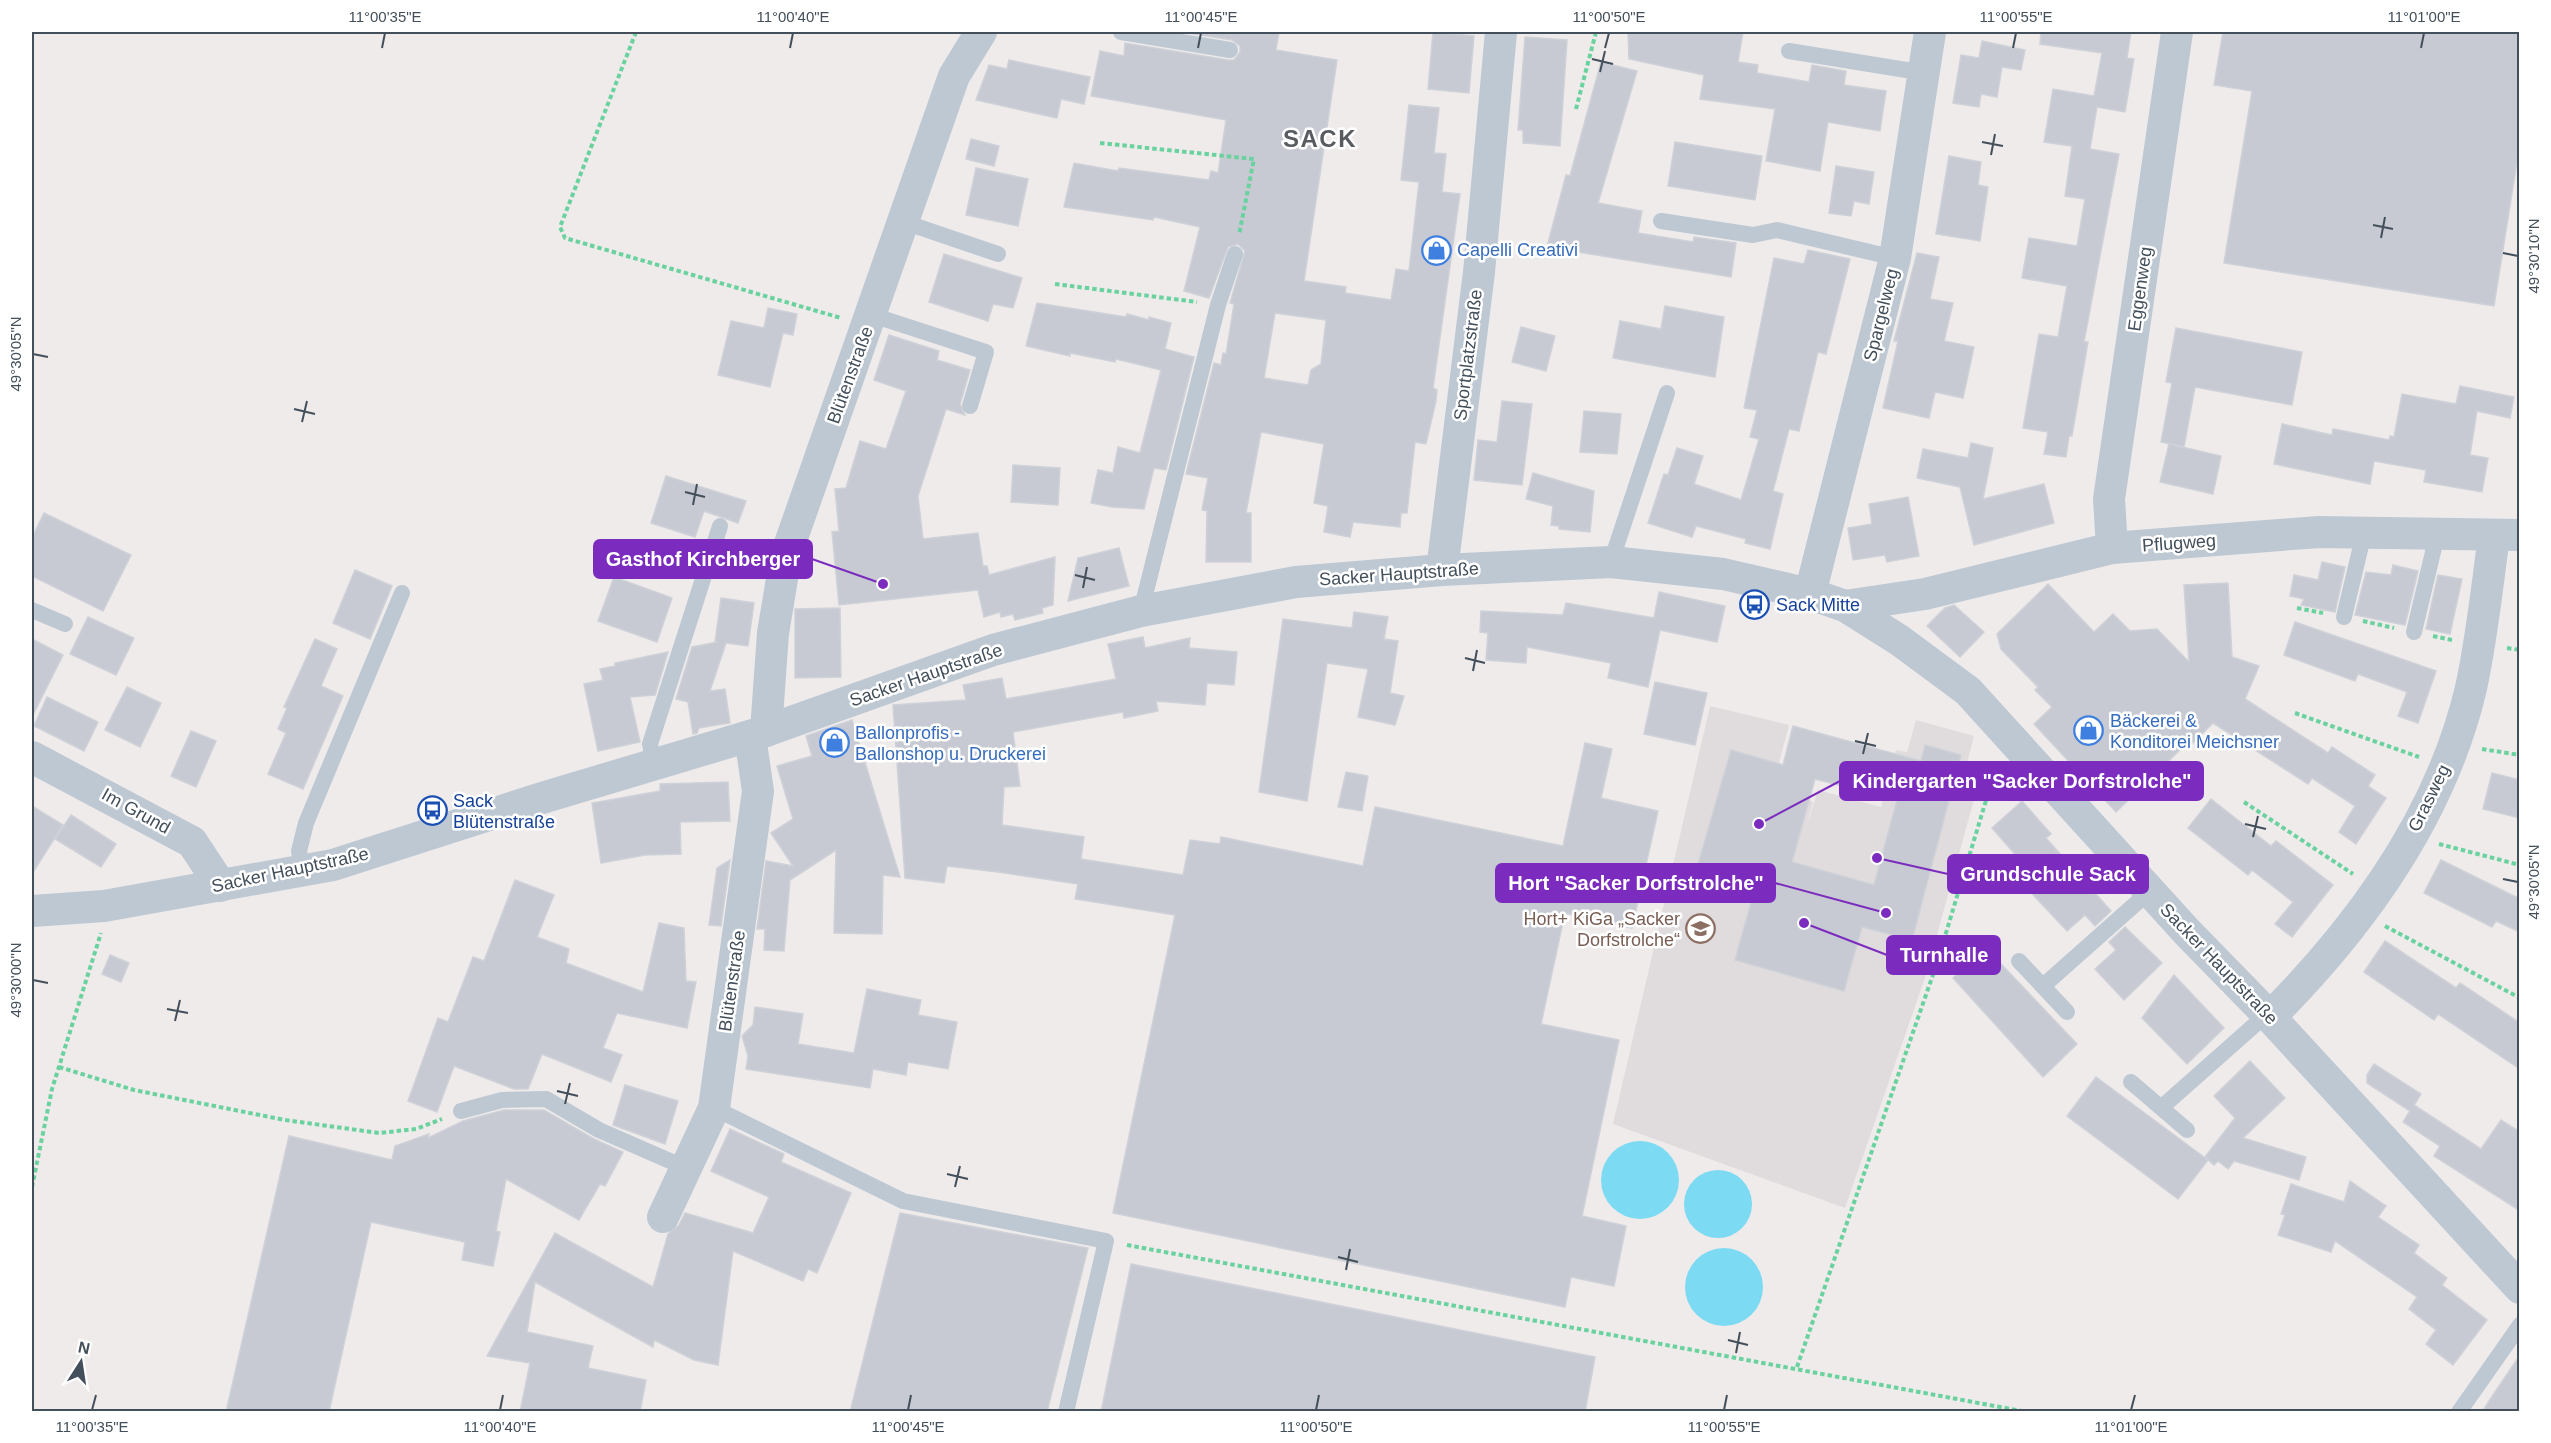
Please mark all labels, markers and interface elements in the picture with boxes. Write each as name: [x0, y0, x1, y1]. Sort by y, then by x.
text: 11°00'35"E: [348, 8, 422, 25]
text: 11°00'40"E: [756, 8, 830, 25]
text: 11°00'45"E: [1164, 8, 1238, 25]
text: 11°00'50"E: [1572, 8, 1646, 25]
text: 11°00'55"E: [1979, 8, 2053, 25]
text: 11°01'00"E: [2387, 8, 2461, 25]
district label: SACK: [1283, 125, 1357, 152]
text: 49°30'10"N: [2525, 218, 2542, 294]
shop icon: Capelli Creativi: [1420, 234, 1452, 266]
place label: Capelli Creativi: [1457, 240, 1578, 260]
street label: Eggenweg: [2124, 245, 2156, 333]
street label: Spargelweg: [1860, 266, 1902, 364]
street label: Sportplatzstraße: [1450, 288, 1486, 422]
text: 49°30'05"N: [7, 316, 24, 392]
street label: Blütenstraße: [823, 324, 877, 426]
street label: Pflugweg: [2141, 530, 2217, 556]
callout: Gasthof Kirchberger: [594, 540, 812, 578]
text: Gasthof Kirchberger: [606, 548, 800, 570]
street label: Sacker Hauptstraße: [1318, 558, 1480, 590]
bus stop icon: Sack Mitte: [1739, 589, 1771, 621]
place label: Sack Mitte: [1776, 595, 1860, 615]
street label: Sacker Hauptstraße: [847, 639, 1005, 711]
place label: Bäckerei & Konditorei Meichsner: [2110, 711, 2279, 752]
shop icon: Bäckerei & Konditorei Meichsner: [2073, 715, 2105, 747]
place label: Ballonprofis - Ballonshop u. Druckerei: [855, 723, 1046, 764]
shop icon: Ballonprofis - Ballonshop u. Druckerei: [818, 727, 850, 759]
street label: Grasweg: [2404, 761, 2454, 835]
callout: Kindergarten "Sacker Dorfstrolche": [1840, 762, 2203, 800]
text: Kindergarten "Sacker Dorfstrolche": [1852, 770, 2192, 792]
street label: Im Grund: [98, 784, 174, 838]
place label: Sack Blütenstraße: [453, 791, 555, 832]
bus stop icon: Sack Blütenstraße: [416, 795, 448, 827]
street label: Sacker Hauptstraße: [210, 844, 370, 896]
text: 49°30'05"N: [2525, 844, 2542, 920]
callout: Grundschule Sack: [1948, 855, 2148, 893]
text: Grundschule Sack: [1960, 863, 2137, 885]
callout: Hort "Sacker Dorfstrolche": [1496, 864, 1775, 902]
text: Hort "Sacker Dorfstrolche": [1508, 872, 1764, 894]
street label: Sacker Hauptstraße: [2156, 899, 2282, 1029]
place label: Hort+ KiGa „Sacker Dorfstrolche“: [1523, 909, 1680, 950]
school or university icon: Hort+ KiGa „Sacker Dorfstrolche“: [1685, 913, 1717, 945]
street label: Blütenstraße: [715, 929, 749, 1033]
callout: Turnhalle: [1887, 936, 2000, 974]
text: 49°30'00"N: [7, 942, 24, 1018]
text: Turnhalle: [1900, 944, 1988, 966]
north arrow: [51, 1332, 111, 1392]
text: N: [77, 1338, 91, 1357]
text: 11°00'35"E: [55, 1418, 129, 1435]
text: 11°00'40"E: [463, 1418, 537, 1435]
text: 11°00'45"E: [871, 1418, 945, 1435]
text: 11°00'50"E: [1279, 1418, 1353, 1435]
text: 11°00'55"E: [1687, 1418, 1761, 1435]
text: 11°01'00"E: [2094, 1418, 2168, 1435]

